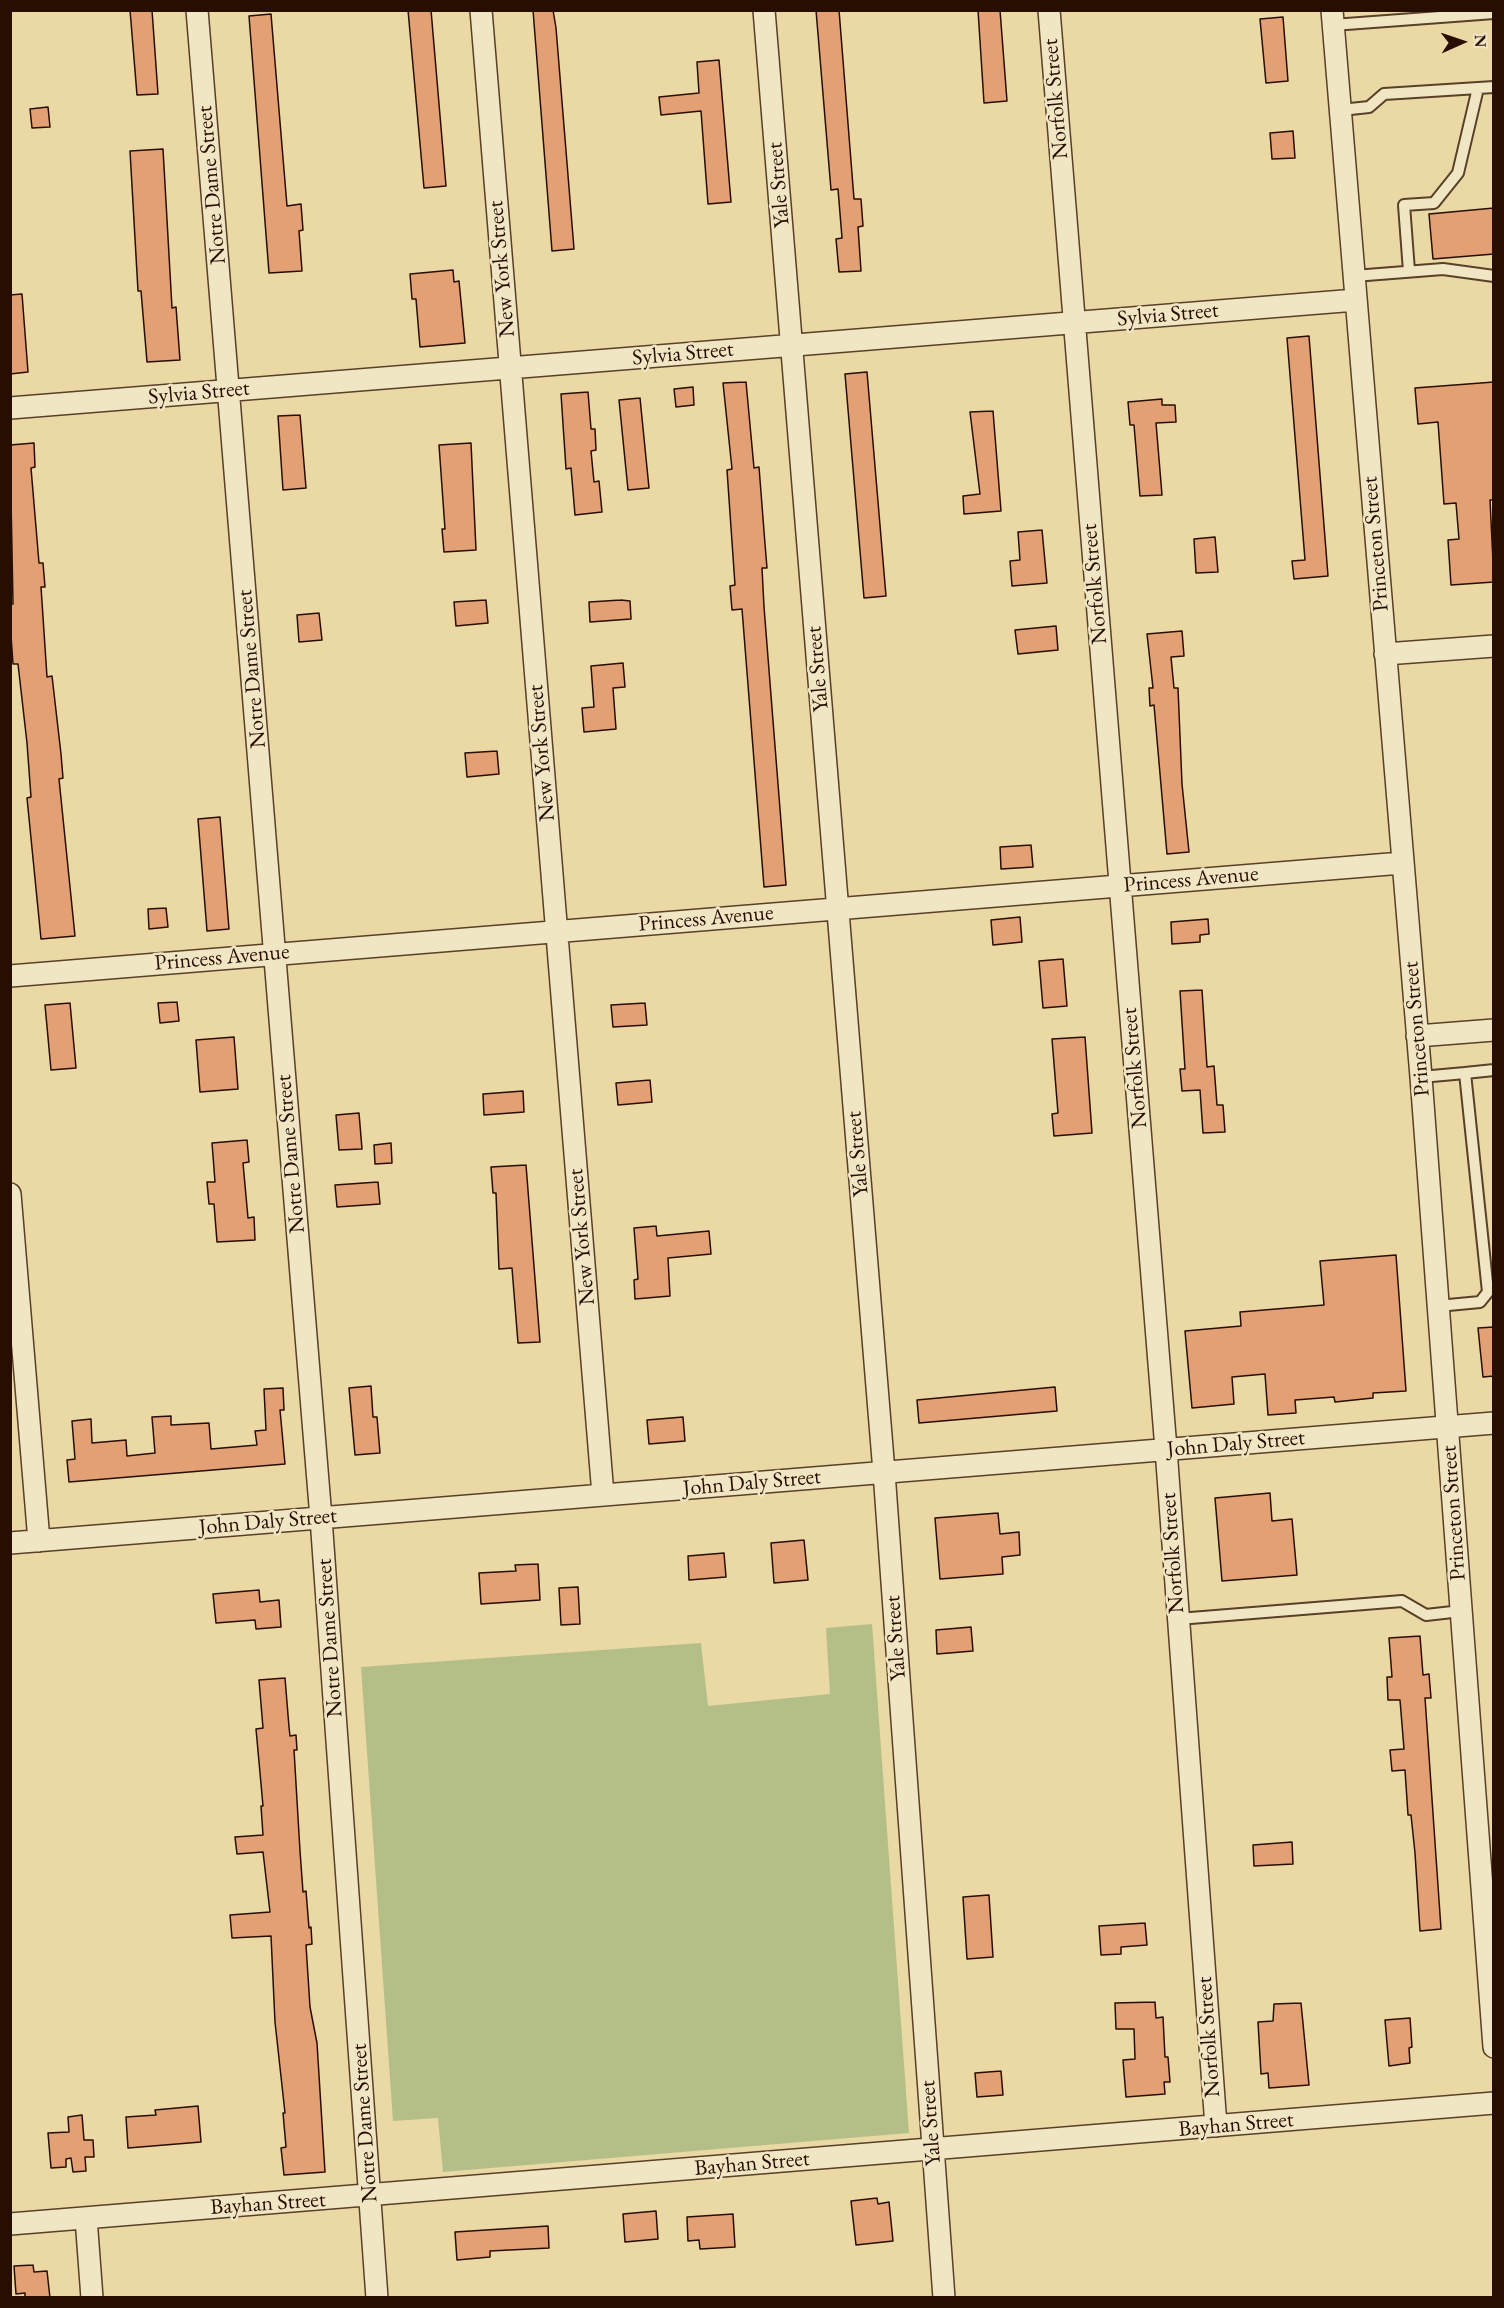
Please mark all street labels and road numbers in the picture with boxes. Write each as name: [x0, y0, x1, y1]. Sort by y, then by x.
street label: Norfolk Street: [1038, 38, 1074, 160]
street label: Notre Dame Street: [192, 104, 232, 266]
street label: Yale Street: [762, 141, 796, 229]
street label: New York Street: [483, 199, 521, 339]
street label: Sylvia Street: [1116, 297, 1220, 333]
street label: Sylvia Street: [631, 336, 735, 372]
street label: Sylvia Street: [147, 375, 251, 411]
street label: Princeton Street: [1357, 475, 1395, 613]
street label: Norfolk Street: [1077, 523, 1113, 645]
street label: Notre Dame Street: [232, 588, 272, 750]
street label: Yale Street: [801, 625, 835, 713]
street label: New York Street: [523, 683, 561, 823]
street label: Princess Avenue: [1122, 861, 1260, 899]
street label: Princess Avenue: [637, 900, 775, 938]
street label: Princess Avenue: [153, 939, 291, 977]
street label: Princeton Street: [1398, 960, 1436, 1098]
street label: Norfolk Street: [1117, 1007, 1153, 1129]
street label: Notre Dame Street: [271, 1073, 311, 1235]
street label: Yale Street: [841, 1110, 875, 1198]
street label: New York Street: [563, 1167, 601, 1307]
street label: John Daly Street: [1166, 1425, 1306, 1463]
street label: Princeton Street: [1436, 1444, 1472, 1582]
street label: John Daly Street: [682, 1464, 822, 1502]
street label: Norfolk Street: [1156, 1492, 1190, 1614]
street label: John Daly Street: [198, 1503, 338, 1541]
street label: Notre Dame Street: [311, 1558, 349, 1718]
street label: Yale Street: [880, 1594, 912, 1682]
street label: Norfolk Street: [1192, 1976, 1226, 2098]
street label: Notre Dame Street: [346, 2043, 384, 2203]
street label: Yale Street: [915, 2079, 947, 2167]
street label: Bayhan Street: [1177, 2107, 1295, 2143]
street label: Bayhan Street: [693, 2146, 811, 2182]
street label: Bayhan Street: [209, 2187, 327, 2221]

